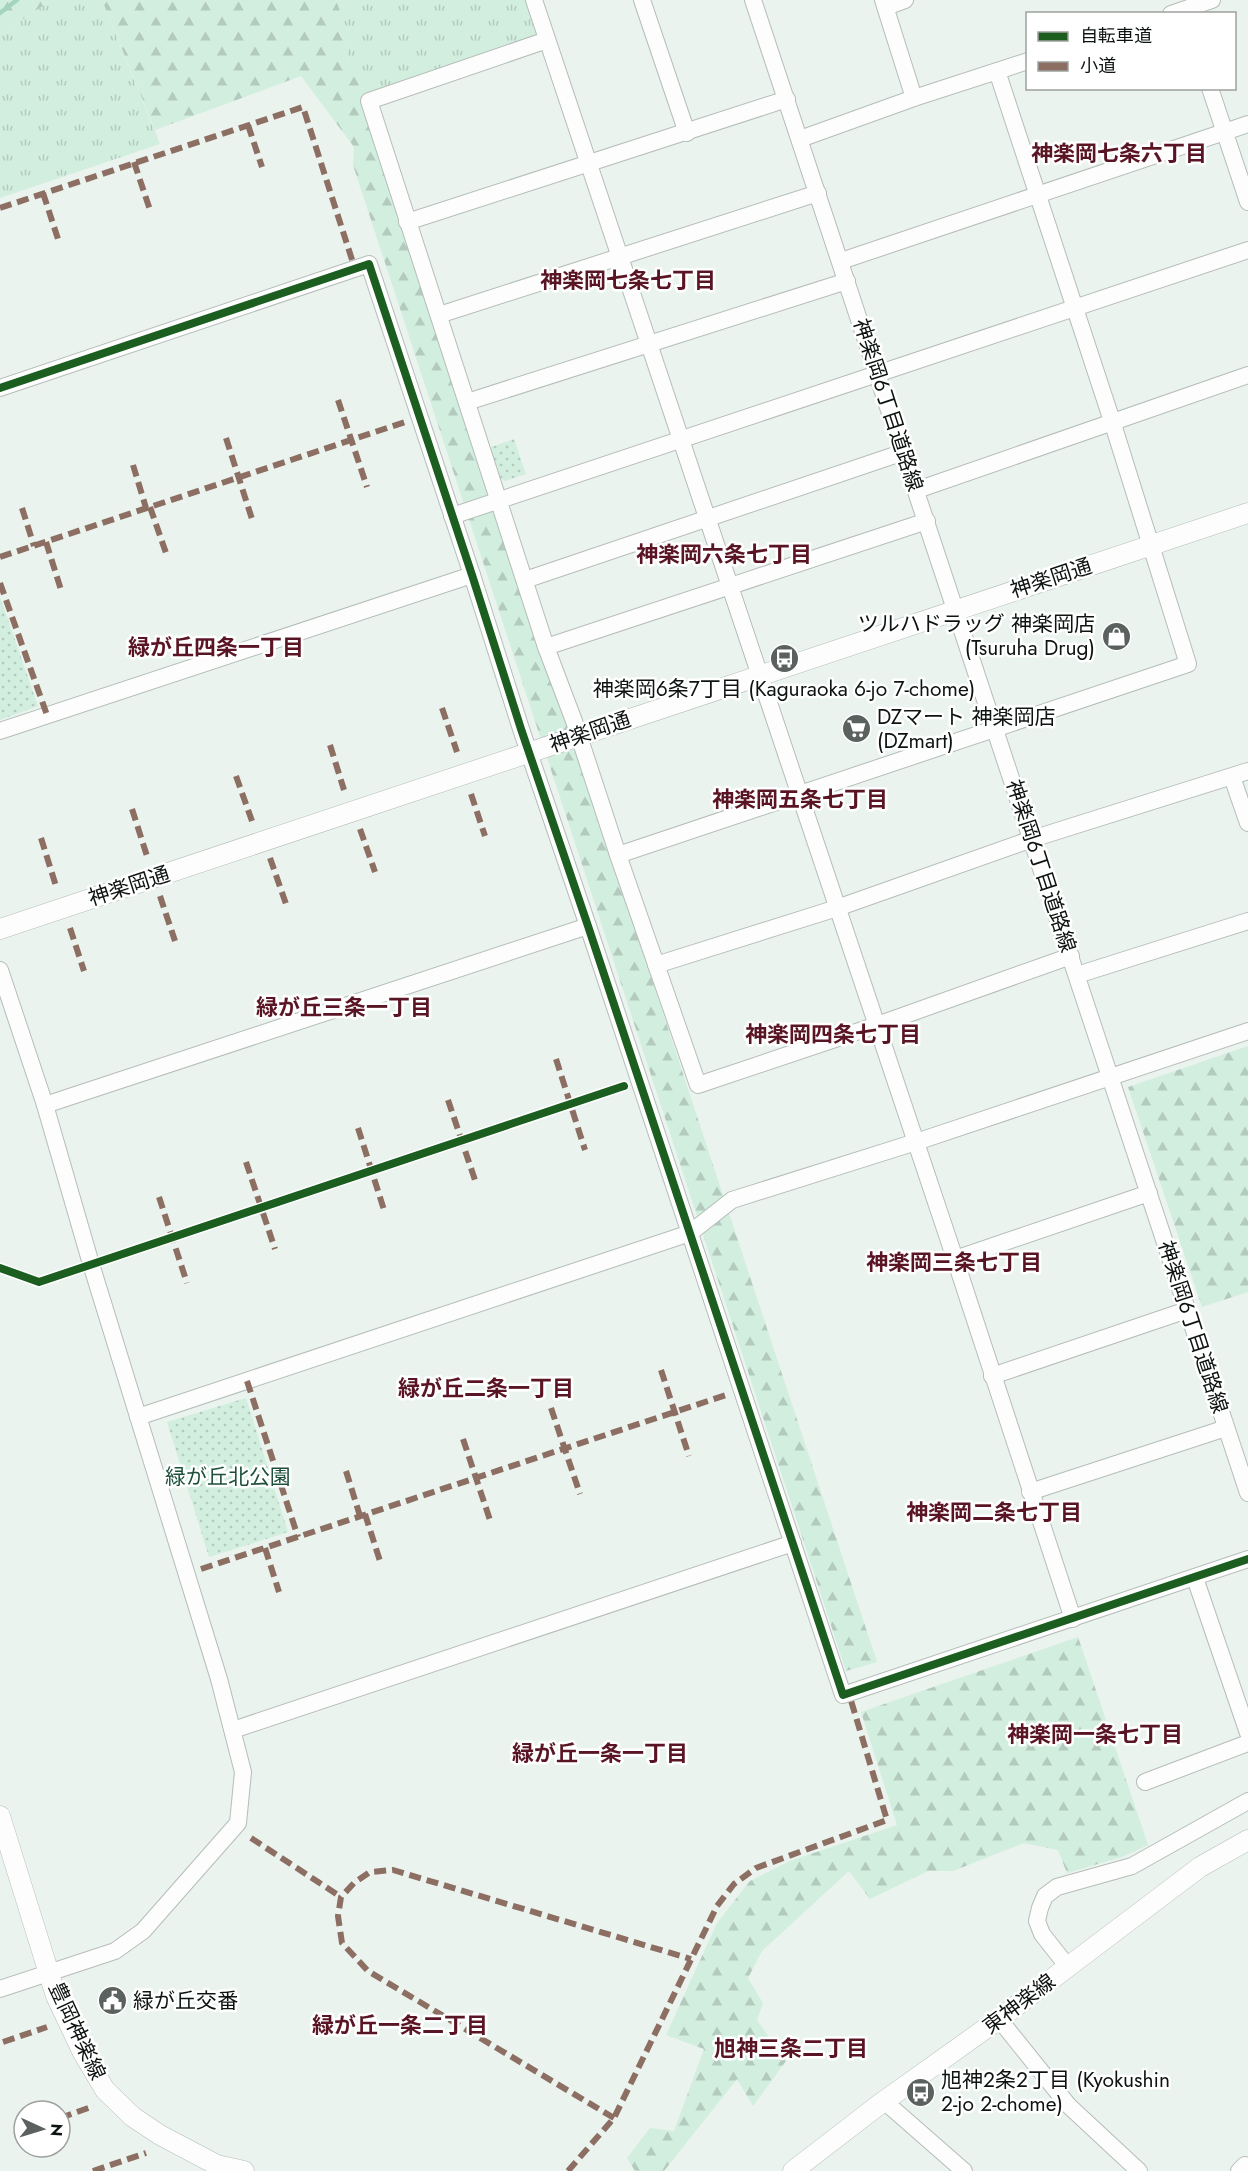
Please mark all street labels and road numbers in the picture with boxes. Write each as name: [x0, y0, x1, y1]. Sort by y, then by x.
street label: 神楽岡6丁目道路線: [846, 315, 930, 495]
street label: 神楽岡通: [1006, 551, 1096, 605]
street label: 神楽岡通: [545, 704, 635, 760]
street label: 神楽岡6丁目道路線: [999, 776, 1083, 956]
street label: 神楽岡通: [84, 859, 174, 913]
street label: 神楽岡6丁目道路線: [1151, 1237, 1235, 1417]
street label: 東神楽線: [976, 1967, 1062, 2041]
street label: 豊岡神楽線: [41, 1977, 113, 2085]

